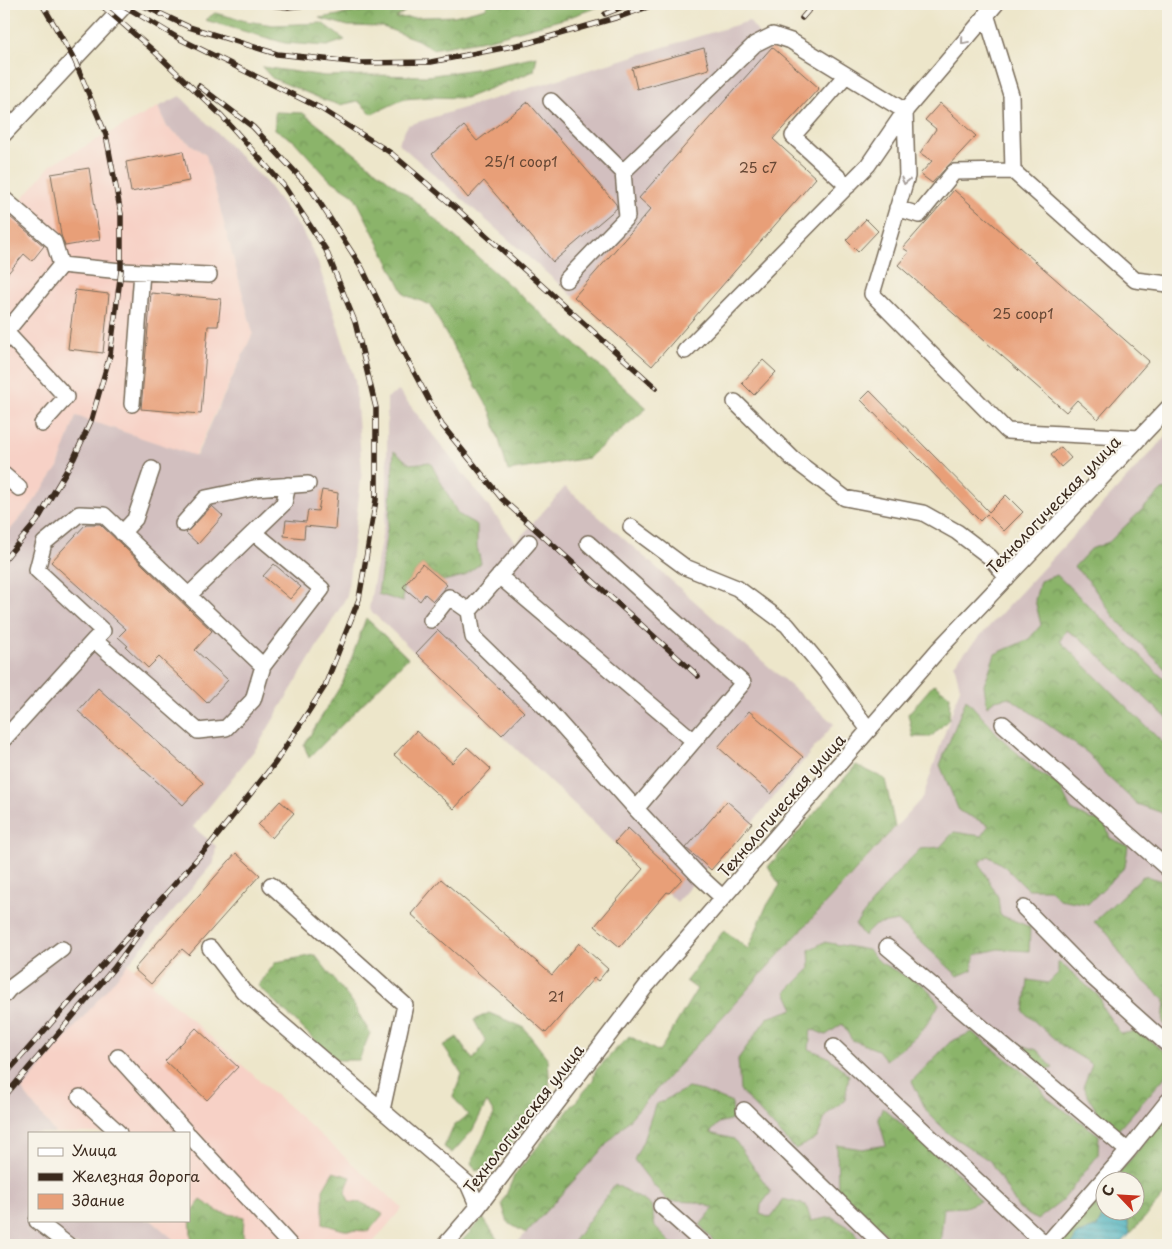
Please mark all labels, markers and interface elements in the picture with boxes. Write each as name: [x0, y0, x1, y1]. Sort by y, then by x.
one-way arrow: [960, 35, 969, 44]
house number: 25/1 соор1: [484, 151, 558, 172]
house number: 25 с7: [739, 157, 777, 178]
one-way arrow: [900, 177, 911, 186]
house number: 25 соор1: [993, 303, 1053, 324]
street label: Технологическая улица: [981, 430, 1125, 578]
street label: Технологическая улица: [712, 728, 850, 882]
house number: 21: [548, 986, 564, 1007]
street label: Технологическая улица: [457, 1038, 589, 1198]
legend: [28, 1132, 190, 1222]
text: Улица: [72, 1138, 117, 1161]
text: Железная дорога: [72, 1164, 200, 1187]
north arrow: [1094, 1172, 1144, 1222]
text: С: [1096, 1181, 1120, 1200]
text: Здание: [72, 1188, 125, 1211]

